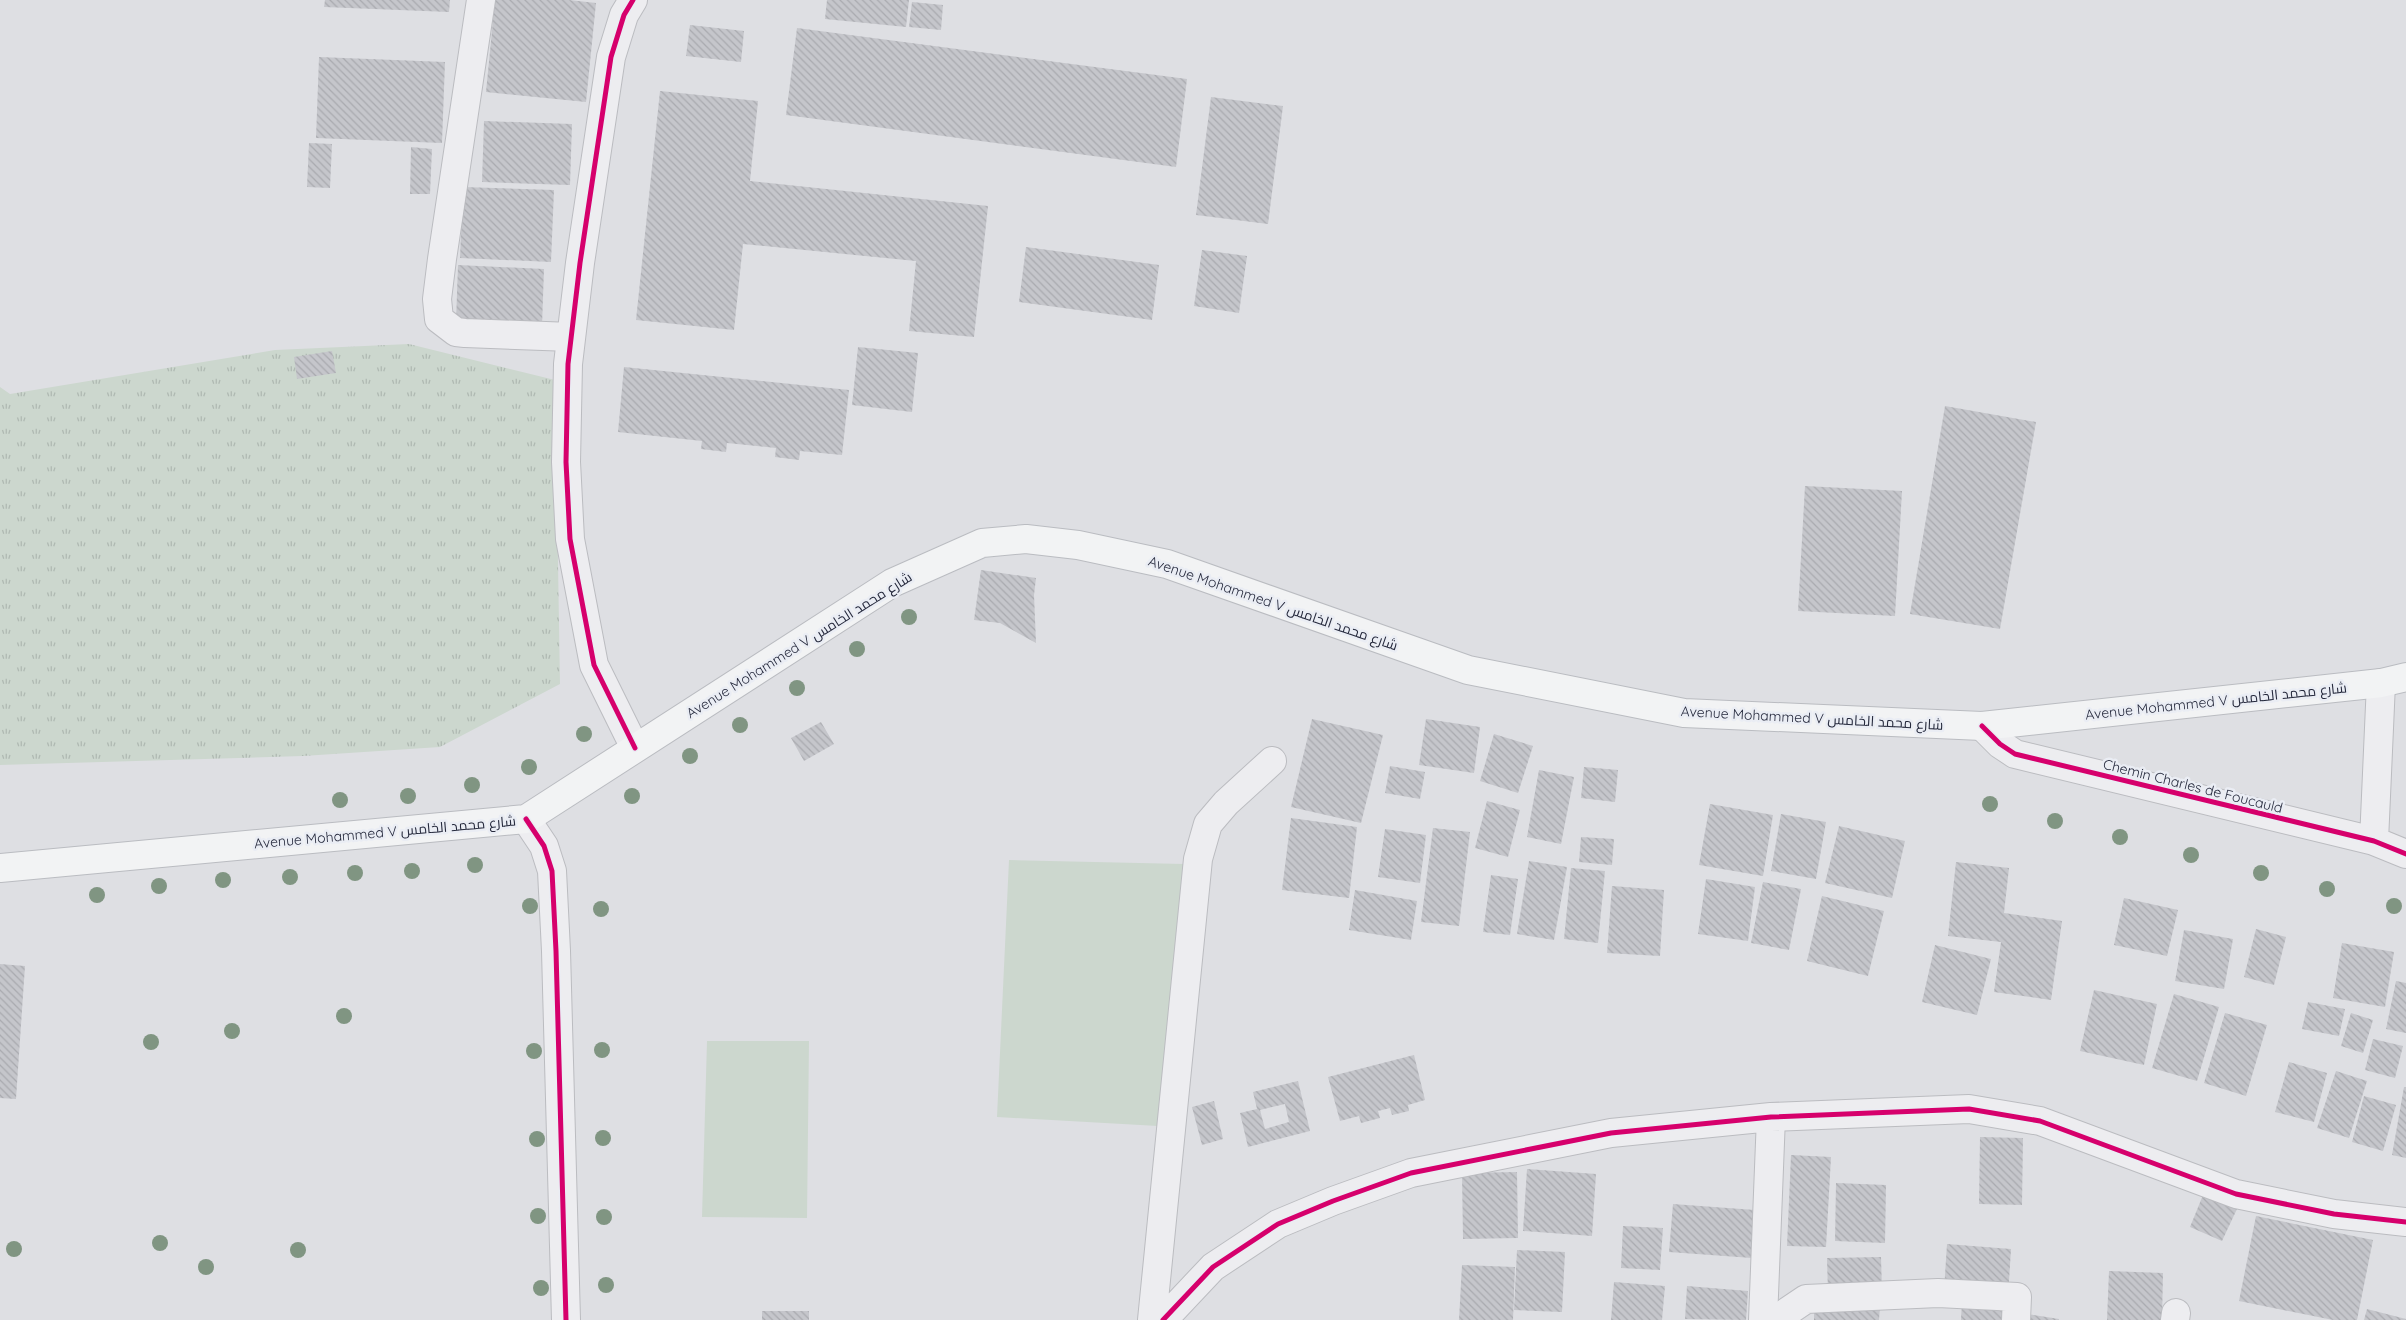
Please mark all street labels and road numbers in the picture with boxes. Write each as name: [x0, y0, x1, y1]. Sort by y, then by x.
street label: Avenue Mohammed V شارع محمد الخامس: [1146, 552, 1400, 654]
street label: Avenue Mohammed V شارع محمد الخامس: [683, 568, 915, 722]
street label: Avenue Mohammed V شارع محمد الخامس: [2084, 678, 2348, 724]
street label: Avenue Mohammed V شارع محمد الخامس: [1680, 702, 1944, 734]
street label: Chemin Charles de Foucauld: [2101, 755, 2285, 817]
street label: Avenue Mohammed V شارع محمد الخامس: [253, 812, 517, 852]

